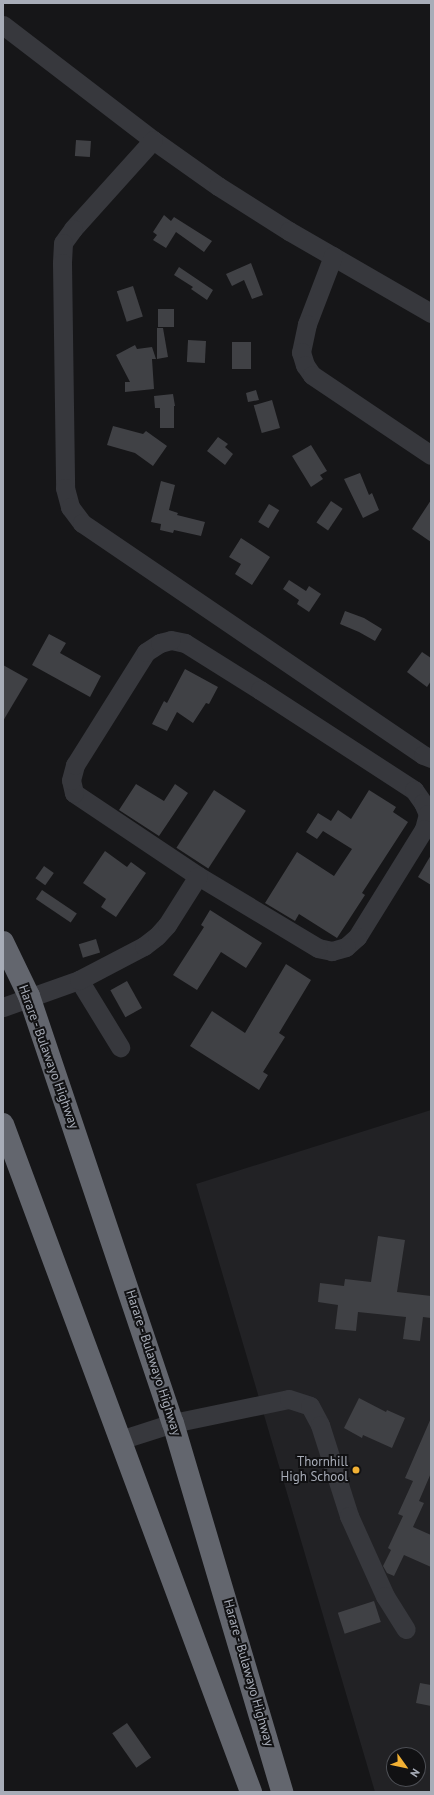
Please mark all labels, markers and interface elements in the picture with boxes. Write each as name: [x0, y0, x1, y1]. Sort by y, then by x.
street label: Harare - Bulawayo Highway: [14, 982, 82, 1132]
street label: Harare - Bulawayo Highway: [122, 1287, 184, 1439]
place label: Thornhill High School: [281, 1455, 348, 1486]
marker: Thornhill High School: [351, 1465, 361, 1475]
street label: Harare - Bulawayo Highway: [219, 1597, 277, 1749]
north arrow: [386, 1747, 426, 1787]
text: N: [407, 1766, 423, 1780]

